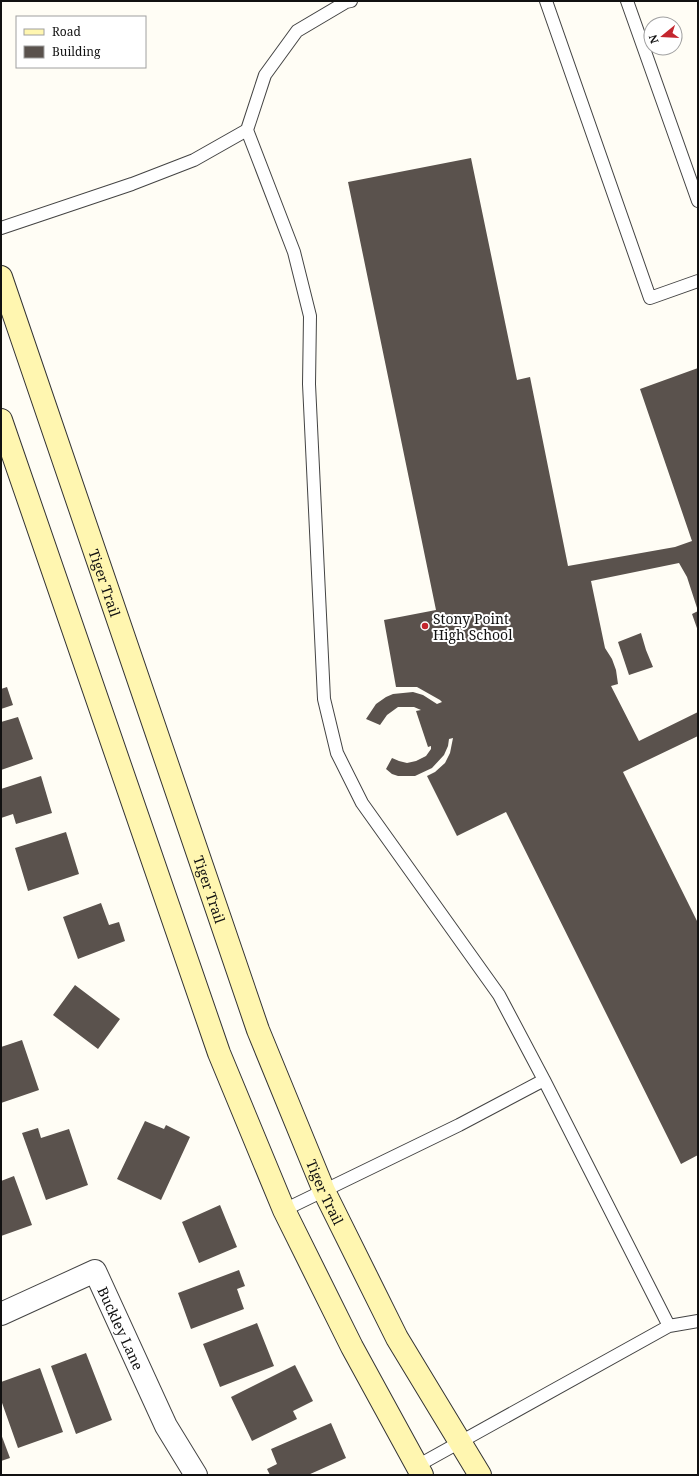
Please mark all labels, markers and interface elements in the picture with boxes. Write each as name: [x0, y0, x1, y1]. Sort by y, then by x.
legend: [16, 16, 146, 68]
north arrow: [643, 16, 683, 56]
text: Road: [52, 23, 82, 40]
text: N: [644, 32, 661, 46]
text: Building: [52, 43, 101, 60]
street label: Tiger Trail: [85, 546, 126, 620]
place label: Stony Point High School: [433, 609, 513, 644]
marker: Stony Point High School: [420, 621, 430, 631]
street label: Tiger Trail: [190, 853, 230, 926]
street label: Tiger Trail: [302, 1156, 349, 1228]
street label: Buckley Lane: [94, 1283, 148, 1373]

